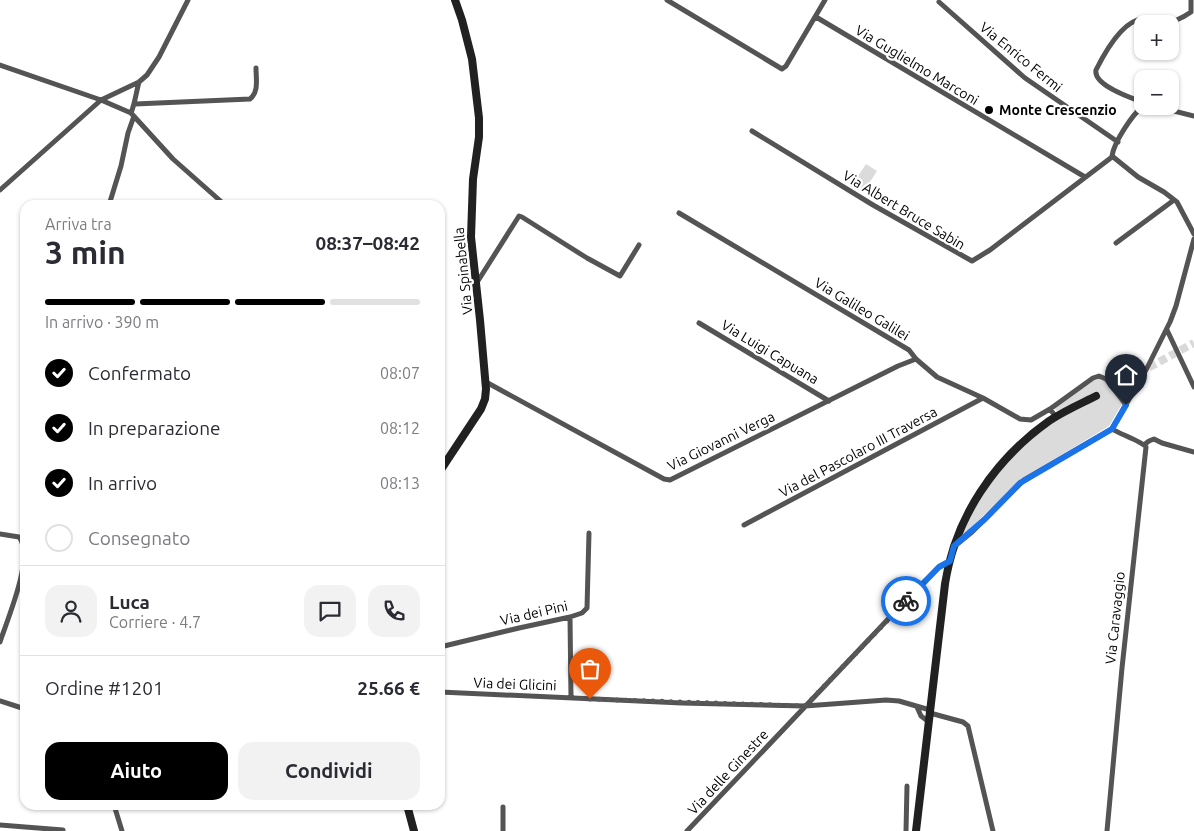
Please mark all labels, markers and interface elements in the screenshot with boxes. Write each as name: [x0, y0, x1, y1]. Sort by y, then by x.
map controls: [1134, 15, 1179, 115]
button: +: [1134, 15, 1179, 60]
street label: Via Enrico Fermi: [977, 19, 1065, 95]
street label: Via Guglielmo Marconi: [852, 22, 982, 108]
button: −: [1134, 70, 1179, 115]
place label: Monte Crescenzio: [999, 102, 1117, 118]
marker: Monte Crescenzio: [983, 104, 995, 116]
street label: Via Albert Bruce Sabin: [840, 167, 968, 253]
text: Arriva tra: [45, 215, 112, 233]
street label: Via Spinabella: [450, 227, 476, 315]
text: 08:37–08:42: [315, 232, 420, 254]
text: 3 min: [45, 234, 126, 270]
street label: Via Galileo Galilei: [812, 274, 912, 344]
text: In arrivo · 390 m: [45, 313, 159, 331]
street label: Via Luigi Capuana: [718, 317, 822, 387]
pin: [1105, 354, 1147, 405]
icon: check: [45, 359, 73, 387]
icon: home: [1112, 361, 1140, 389]
text: Confermato: [88, 362, 191, 384]
text: 08:07: [380, 364, 420, 382]
street label: Via del Pascolaro III Traversa: [776, 403, 940, 501]
street label: Via Giovanni Verga: [665, 408, 777, 474]
icon: check: [45, 414, 73, 442]
text: In preparazione: [88, 417, 221, 439]
text: 08:12: [380, 419, 420, 437]
icon: check: [45, 469, 73, 497]
text: In arrivo: [88, 472, 157, 494]
text: 08:13: [380, 474, 420, 492]
text: Consegnato: [88, 527, 190, 549]
street label: Via Caravaggio: [1102, 571, 1128, 665]
courier: [881, 576, 931, 626]
button: person: [45, 585, 97, 637]
button: chat: [304, 585, 356, 637]
button: phone: [368, 585, 420, 637]
icon: bike: [892, 587, 920, 615]
text: Luca: [109, 591, 150, 613]
street label: Via dei Pini: [499, 597, 569, 629]
text: Corriere · 4.7: [109, 613, 201, 631]
pin: [569, 648, 611, 699]
icon: bag: [576, 655, 604, 683]
street label: Via dei Glicini: [473, 675, 557, 693]
text: Ordine #1201: [45, 677, 164, 699]
text: 25.66 €: [357, 677, 420, 699]
street label: Via delle Ginestre: [685, 726, 771, 818]
button: Aiuto: [45, 742, 228, 800]
button: Condividi: [238, 742, 420, 800]

